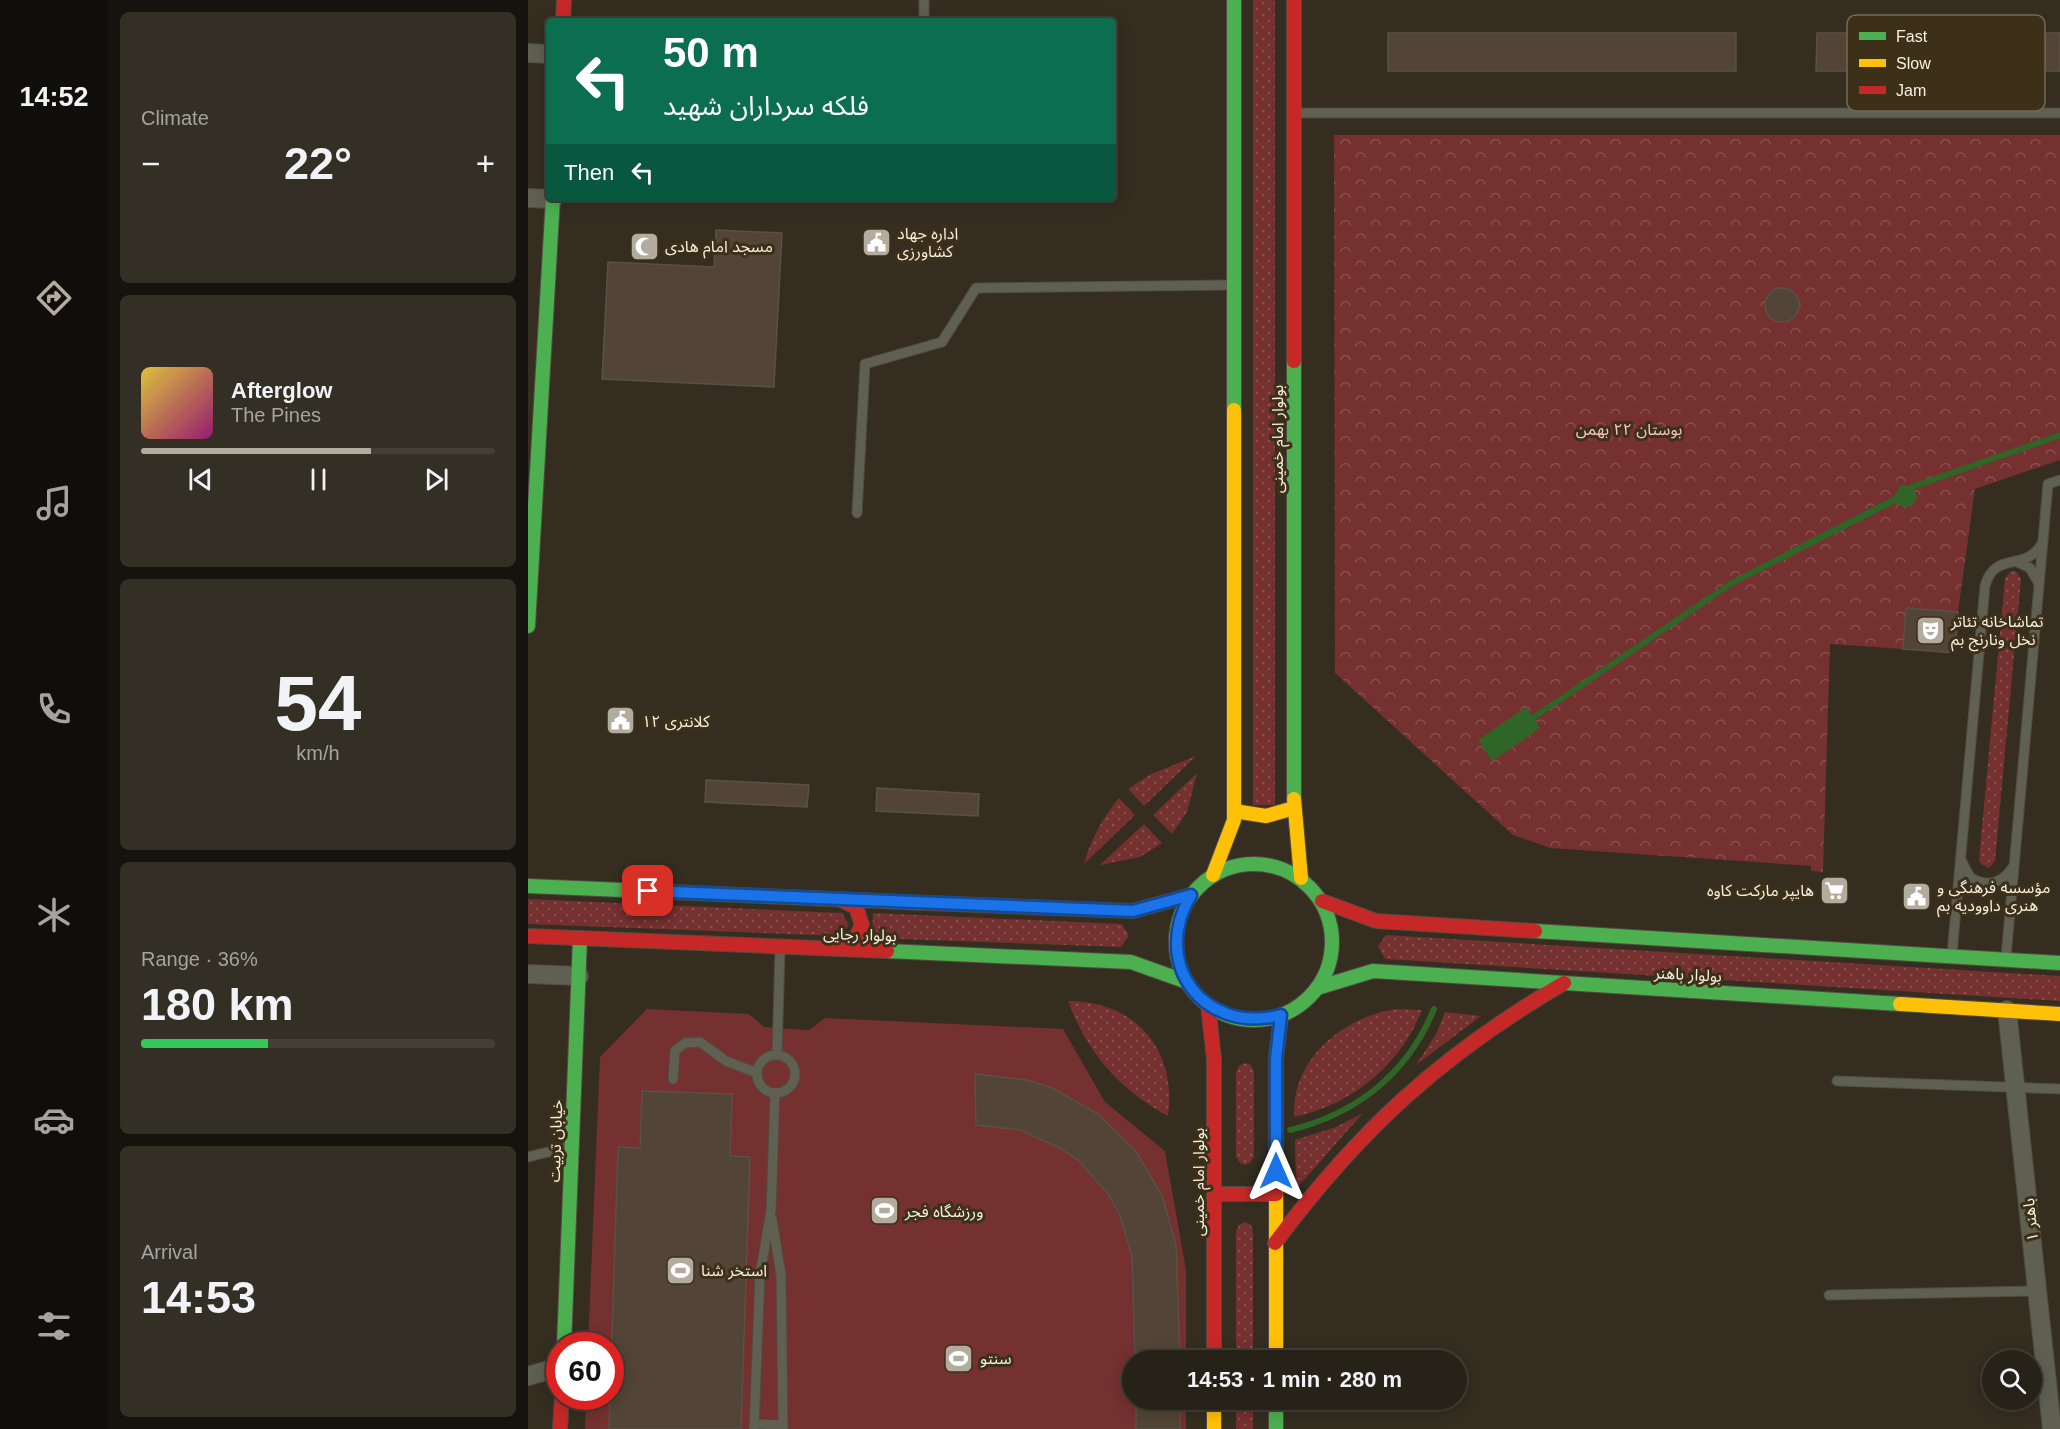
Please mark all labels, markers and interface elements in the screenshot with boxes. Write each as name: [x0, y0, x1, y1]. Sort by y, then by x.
legend: [1847, 15, 2045, 111]
text: Fast: [1896, 28, 1928, 45]
text: 50 m: [663, 29, 759, 76]
icon: left: [564, 42, 642, 120]
text: Slow: [1896, 55, 1931, 72]
text: 14:52: [19, 82, 89, 112]
text: Jam: [1896, 82, 1926, 99]
text: فلکه سرداران شهید: [663, 91, 869, 121]
text: Climate: [141, 107, 209, 129]
text: 22°: [284, 138, 352, 189]
text: −: [141, 145, 160, 182]
text: +: [476, 145, 495, 182]
icon: left: [626, 156, 659, 189]
text: Then: [564, 160, 614, 185]
place label: اداره جهاد کشاورزی: [897, 225, 958, 261]
public building icon: اداره جهاد کشاورزی: [860, 226, 892, 258]
mosque icon: مسجد امام هادی: [628, 230, 660, 262]
place label: مسجد امام هادی: [665, 238, 773, 259]
icon: directions: [33, 277, 75, 319]
text: Afterglow: [231, 378, 332, 403]
street label: بولوار امام خمینی: [1269, 385, 1290, 493]
text: The Pines: [231, 404, 321, 426]
park label: بوستان ۲۲ بهمن: [1576, 421, 1682, 439]
icon: previous: [184, 463, 217, 496]
icon: pause: [302, 463, 335, 496]
icon: next: [420, 463, 453, 496]
icon: music: [33, 482, 75, 524]
place label: تماشاخانه تئاتر نخل ونارنج بم: [1950, 613, 2044, 652]
theatre icon: تماشاخانه تئاتر نخل ونارنج بم: [1914, 614, 1946, 646]
text: 54: [275, 659, 361, 747]
icon: phone: [33, 688, 75, 730]
public building icon: کلانتری ۱۲: [605, 705, 637, 737]
place label: کلانتری ۱۲: [642, 713, 710, 731]
text: km/h: [296, 742, 340, 764]
pin: [622, 865, 673, 916]
icon: arrive: [631, 874, 664, 907]
supermarket icon: هایپر مارکت کاوه: [1819, 874, 1851, 906]
place label: مؤسسه فرهنگی و هنری داوودیه بم: [1937, 879, 2050, 918]
public building icon: مؤسسه فرهنگی و هنری داوودیه بم: [1900, 880, 1932, 912]
place label: هایپر مارکت کاوه: [1707, 882, 1814, 901]
icon: climate: [33, 894, 75, 936]
street label: بولوار رجایی: [823, 925, 897, 945]
text: Range · 36%: [141, 948, 258, 970]
street label: بولوار باهنر: [1653, 964, 1722, 986]
text: 180 km: [141, 979, 294, 1030]
icon: car: [33, 1099, 75, 1141]
street label: خیابان تربیت: [546, 1099, 566, 1183]
street label: بولوار امام خمینی: [1190, 1128, 1211, 1236]
position arrow: [1244, 1139, 1308, 1203]
sports icon: ورزشگاه فجر: [868, 1195, 900, 1227]
street label: باهنر ۱: [2020, 1197, 2042, 1243]
place label: ورزشگاه فجر: [904, 1203, 983, 1221]
text: Arrival: [141, 1241, 198, 1263]
sports icon: استخر شنا: [664, 1254, 696, 1286]
place label: استخر شنا: [701, 1262, 767, 1280]
text: 14:53: [141, 1272, 256, 1323]
icon: filters: [33, 1305, 75, 1347]
speed limit sign: 60: [546, 1332, 624, 1410]
sports icon: سنتو: [943, 1342, 975, 1374]
place label: سنتو: [980, 1350, 1012, 1368]
map controls: [1982, 1350, 2042, 1410]
button: search: [1982, 1350, 2042, 1410]
text: 14:53 · 1 min · 280 m: [1187, 1367, 1402, 1392]

